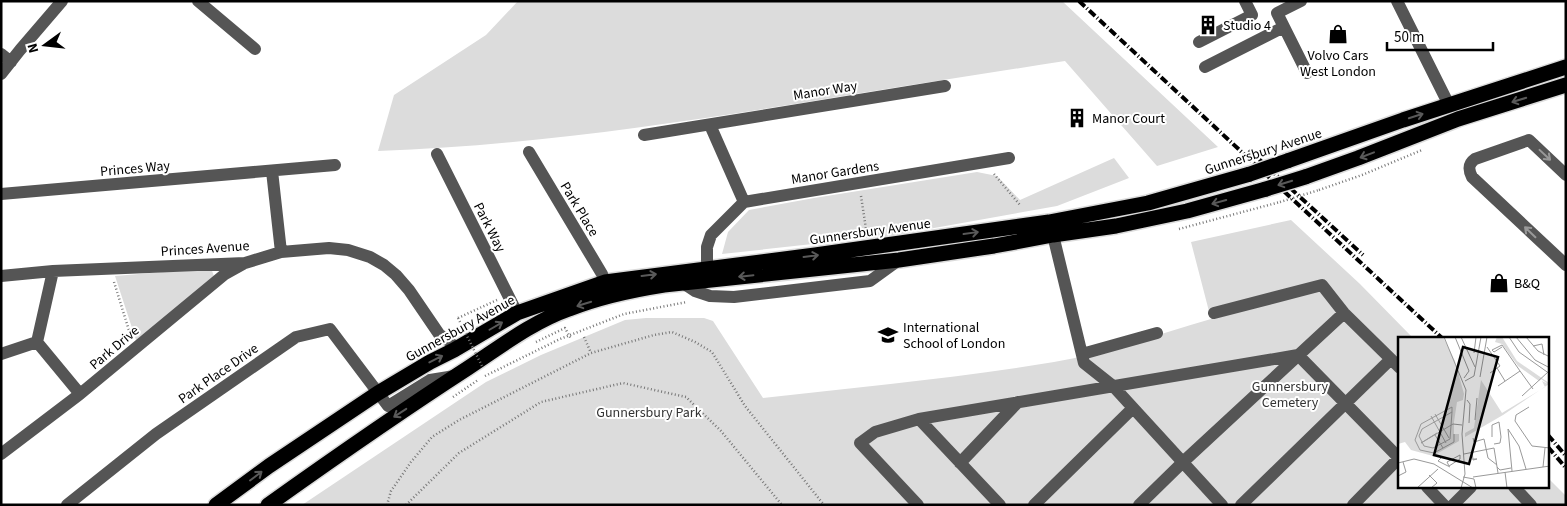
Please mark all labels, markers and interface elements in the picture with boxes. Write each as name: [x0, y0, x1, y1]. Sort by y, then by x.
building icon: Studio 4: [1197, 14, 1219, 36]
place label: Studio 4: [1223, 16, 1271, 36]
north arrow: [20, 20, 70, 70]
scale bar: [1387, 20, 1493, 52]
shop icon: Volvo Cars West London: [1327, 23, 1349, 45]
text: 50 m: [1394, 27, 1424, 48]
text: N: [23, 41, 44, 55]
place label: Volvo Cars West London: [1300, 46, 1376, 82]
street label: Manor Way: [792, 76, 859, 106]
one-way arrow: [1512, 95, 1528, 105]
building icon: Manor Court: [1066, 107, 1088, 129]
place label: Manor Court: [1092, 109, 1165, 129]
one-way arrow: [1408, 111, 1423, 120]
street label: Gunnersbury Avenue: [1202, 124, 1325, 180]
one-way arrow: [1539, 149, 1551, 161]
one-way arrow: [1359, 151, 1375, 160]
street label: Princes Way: [99, 156, 171, 182]
street label: Manor Gardens: [790, 156, 881, 190]
street label: Park Place: [555, 178, 603, 241]
one-way arrow: [1278, 179, 1294, 189]
one-way arrow: [1212, 198, 1228, 208]
street label: Park Way: [468, 199, 510, 256]
street label: Gunnersbury Avenue: [808, 214, 932, 250]
one-way arrow: [1524, 226, 1537, 238]
one-way arrow: [963, 228, 979, 238]
street label: Princes Avenue: [160, 236, 250, 262]
one-way arrow: [802, 250, 818, 260]
one-way arrow: [641, 270, 657, 280]
one-way arrow: [738, 271, 754, 281]
shop icon: B&Q: [1488, 272, 1510, 294]
place label: B&Q: [1514, 274, 1540, 294]
street label: Gunnersbury Avenue: [402, 290, 519, 367]
one-way arrow: [577, 300, 593, 310]
place label: International School of London: [903, 318, 1005, 354]
one-way arrow: [489, 320, 503, 330]
street label: Park Drive: [85, 321, 144, 374]
school or university icon: International School of London: [877, 324, 899, 346]
inset map: [1398, 337, 1550, 488]
street label: Park Place Drive: [174, 339, 263, 409]
one-way arrow: [428, 354, 443, 363]
park label: Gunnersbury Cemetery: [1252, 377, 1329, 413]
park label: Gunnersbury Park: [596, 403, 702, 423]
one-way arrow: [393, 408, 407, 418]
one-way arrow: [249, 471, 263, 481]

